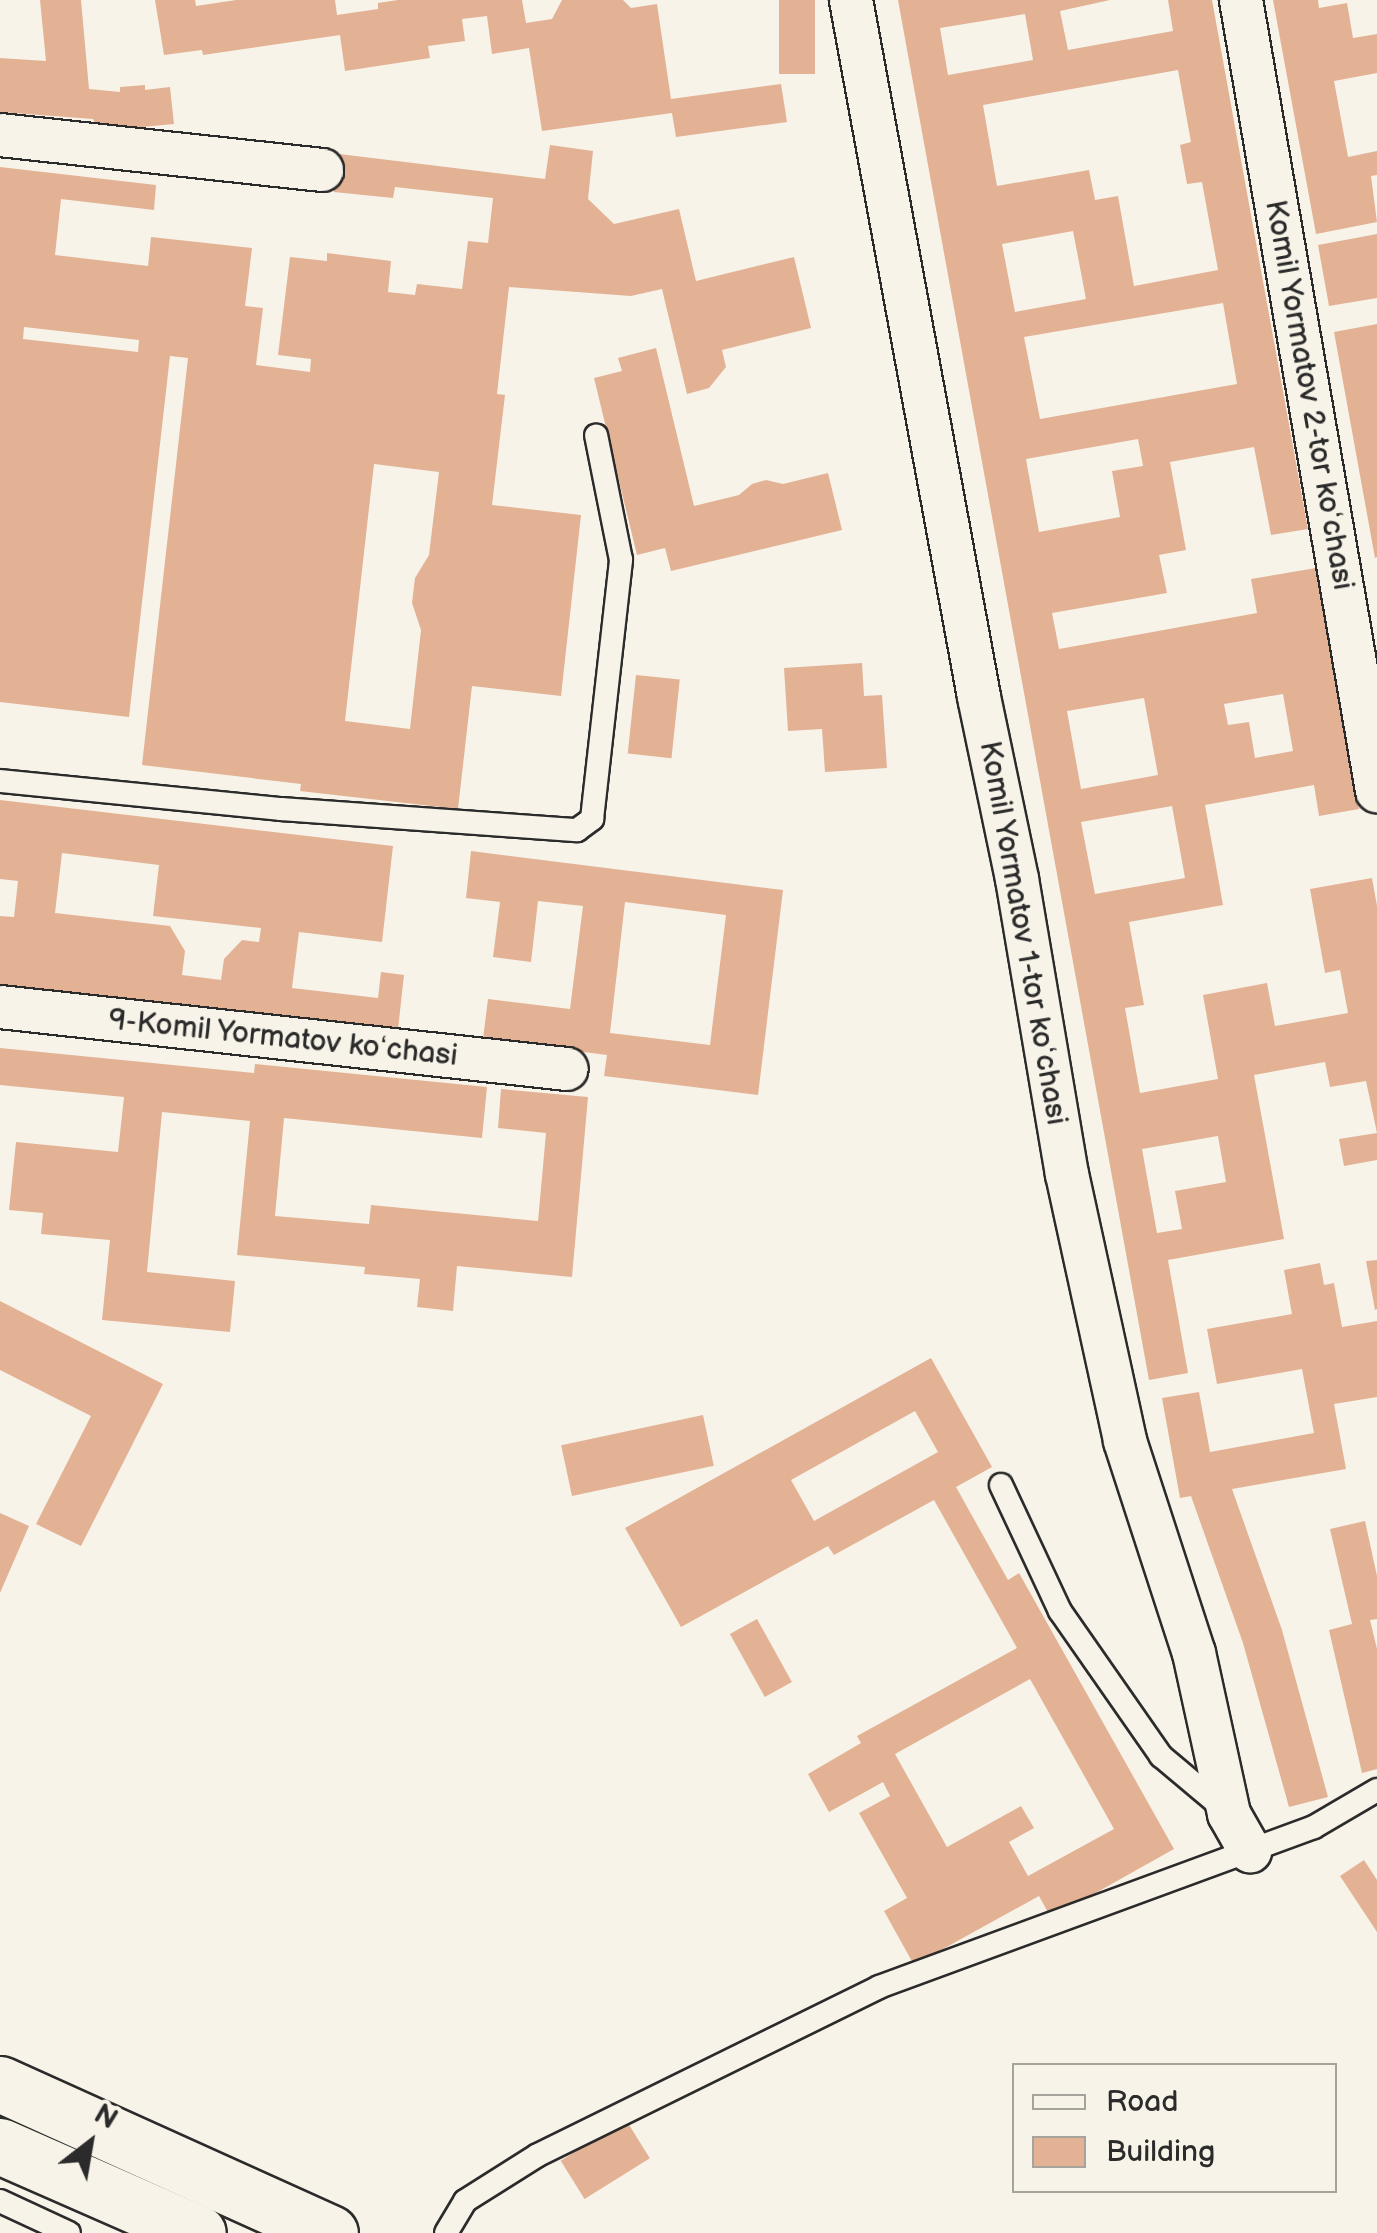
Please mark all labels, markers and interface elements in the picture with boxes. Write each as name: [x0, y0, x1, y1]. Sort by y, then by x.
street label: Komil Yormatov 2-tor koʻchasi: [1257, 196, 1361, 594]
street label: Komil Yormatov 1-tor koʻchasi: [971, 737, 1075, 1129]
street label: 9-Komil Yormatov koʻchasi: [106, 1002, 460, 1074]
legend: [1012, 2063, 1337, 2193]
text: Road: [1106, 2084, 1179, 2120]
north arrow: [40, 2093, 140, 2193]
text: N: [88, 2097, 123, 2136]
text: Building: [1106, 2134, 1215, 2170]

